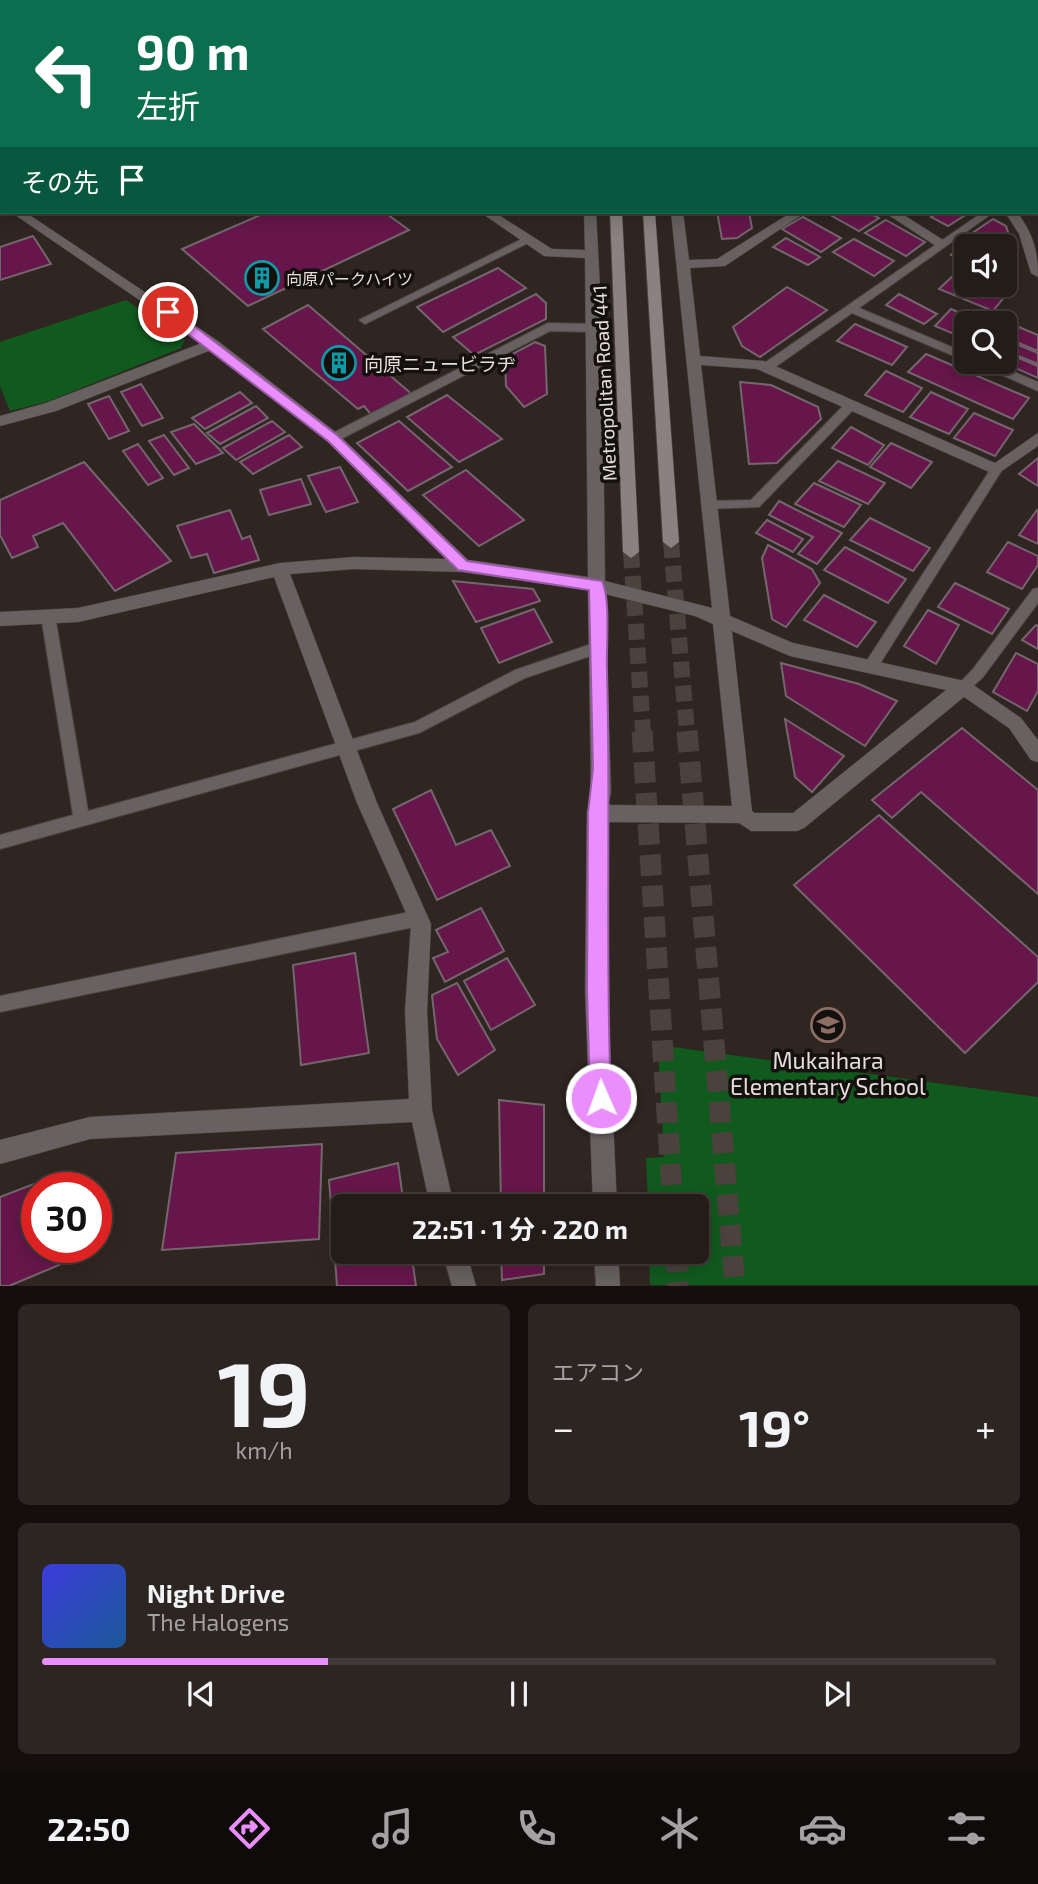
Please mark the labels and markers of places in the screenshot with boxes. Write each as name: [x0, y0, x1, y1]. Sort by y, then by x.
building icon: 向原パークハイツ: [243, 259, 281, 297]
place label: 向原パークハイツ: [286, 269, 413, 288]
pin: [138, 282, 198, 342]
building icon: 向原ニュービラヂ: [320, 344, 358, 382]
place label: 向原ニュービラヂ: [364, 352, 516, 375]
school or university icon: Mukaihara Elementary School: [809, 1006, 847, 1044]
place label: Mukaihara Elementary School: [730, 1046, 926, 1100]

